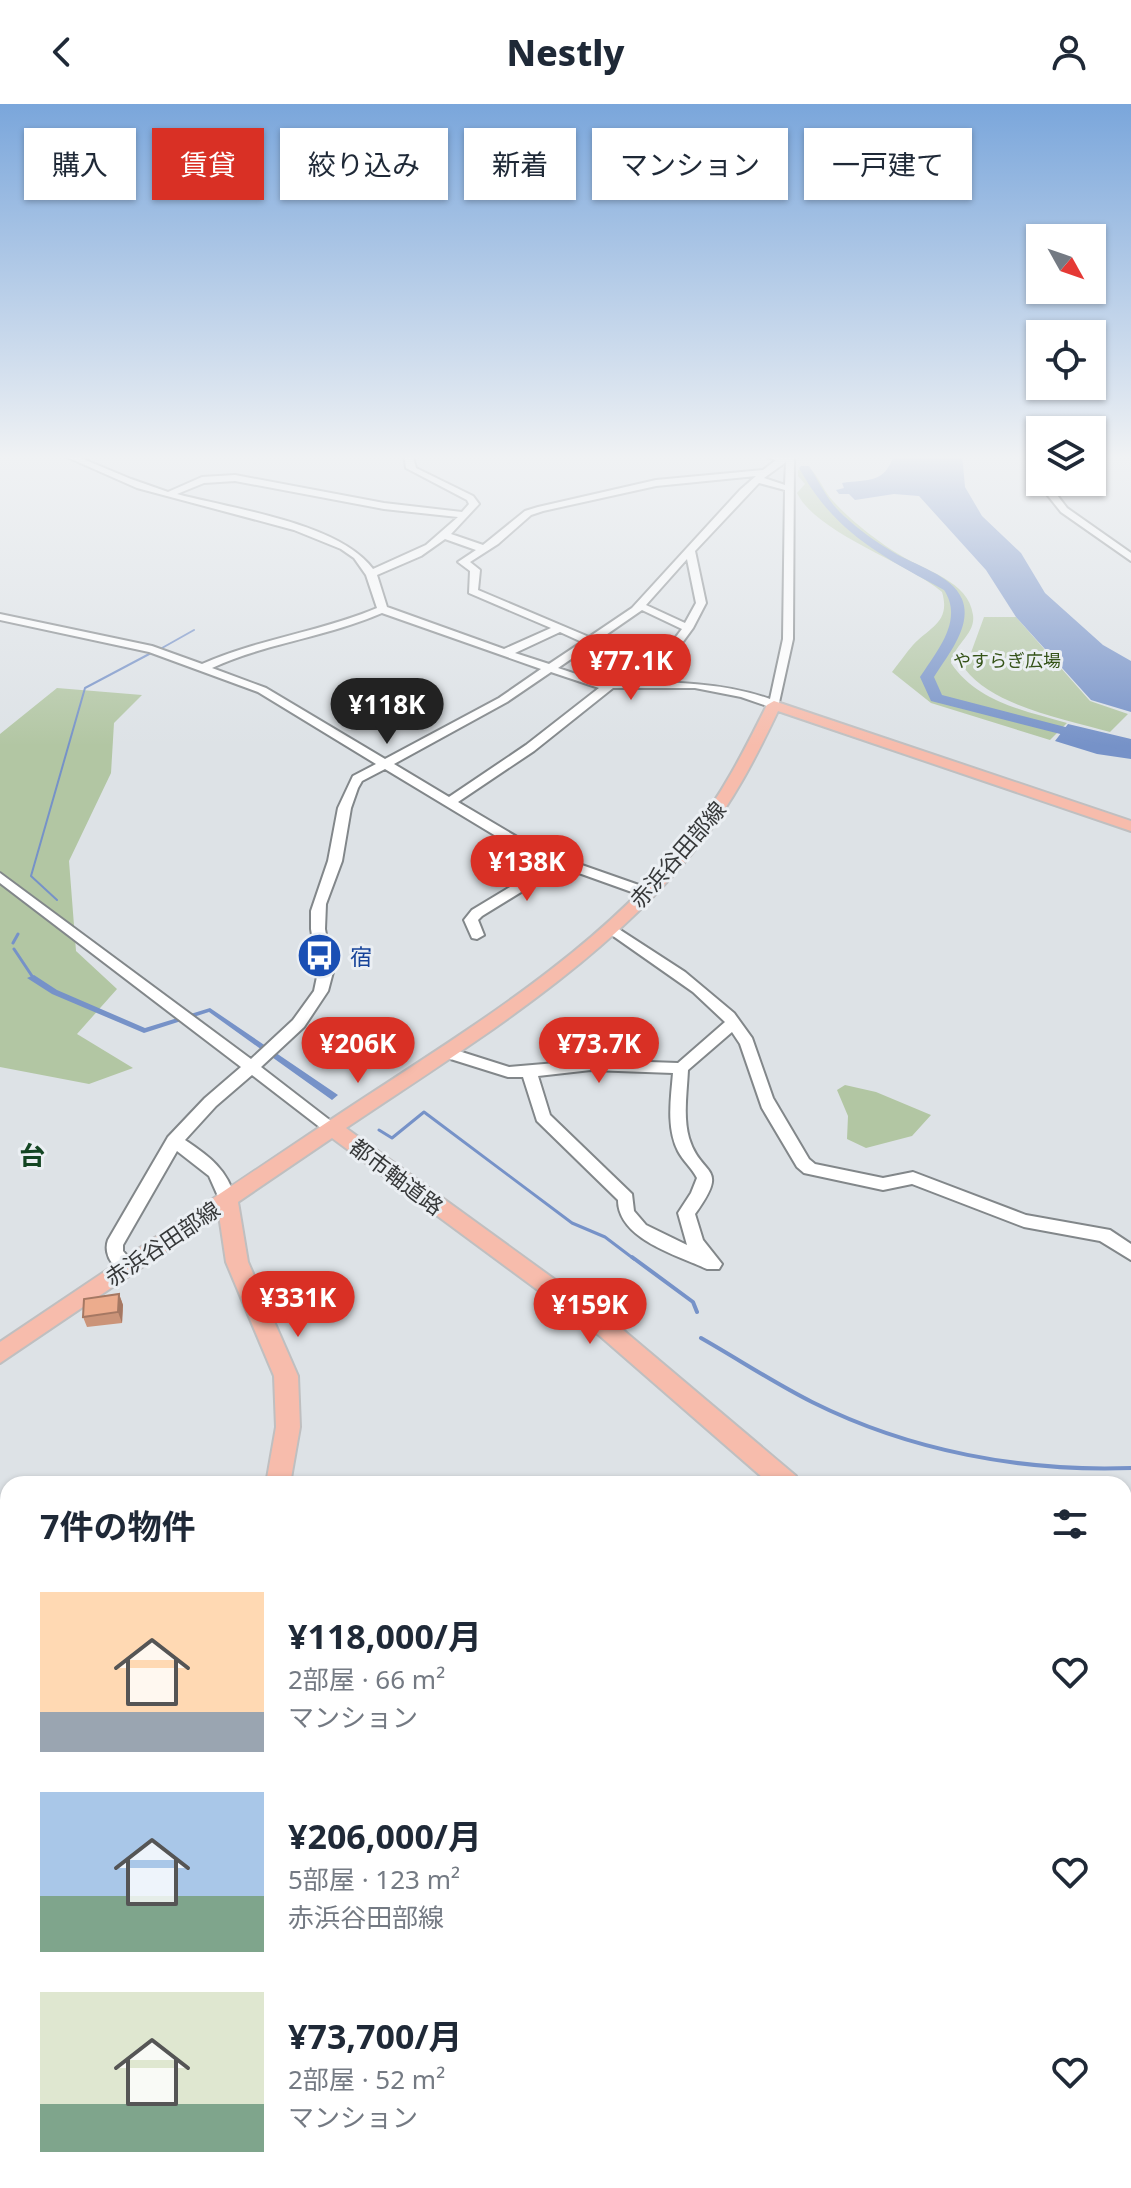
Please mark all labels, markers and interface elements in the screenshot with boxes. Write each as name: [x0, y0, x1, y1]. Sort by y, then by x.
text: Nestly: [506, 28, 625, 77]
icon: back: [40, 30, 84, 74]
icon: person: [1047, 30, 1091, 74]
chip: 購入: [24, 128, 136, 200]
chip: 賃貸: [152, 128, 264, 200]
chip: 絞り込み: [280, 128, 448, 200]
chip: 新着: [464, 128, 576, 200]
chip: マンション: [592, 128, 788, 200]
chip: 一戸建て: [804, 128, 972, 200]
north arrow: [1026, 224, 1106, 304]
map controls: [1026, 224, 1106, 496]
button: locate: [1026, 320, 1106, 400]
button: layers: [1026, 416, 1106, 496]
pin: ¥77.1K: [566, 634, 696, 702]
text: ¥77.1K: [589, 642, 673, 678]
park label: やすらぎ広場: [953, 648, 1061, 672]
pin: ¥118K: [331, 678, 443, 746]
text: ¥118K: [349, 686, 425, 722]
street label: 赤浜谷田部線: [622, 794, 732, 914]
pin: ¥138K: [471, 835, 583, 903]
text: ¥138K: [489, 843, 565, 879]
bus stop icon: 宿: [295, 932, 343, 980]
place label: 宿: [350, 941, 372, 971]
pin: ¥206K: [302, 1017, 414, 1085]
pin: ¥73.7K: [534, 1017, 664, 1085]
text: ¥206K: [320, 1025, 396, 1061]
text: ¥73.7K: [557, 1025, 641, 1061]
street label: 都市軸道路: [344, 1131, 450, 1221]
district label: 台: [19, 1137, 45, 1173]
street label: 赤浜谷田部線: [99, 1194, 225, 1292]
pin: ¥331K: [242, 1271, 354, 1339]
pin: ¥159K: [534, 1278, 646, 1346]
text: ¥331K: [260, 1279, 336, 1315]
text: ¥159K: [552, 1286, 628, 1322]
icon: filters: [1048, 1502, 1092, 1546]
text: 7件の物件: [40, 1503, 195, 1549]
text: ¥118,000/月: [288, 1613, 482, 1659]
icon: home: [104, 1624, 200, 1720]
icon: heart: [1048, 1650, 1092, 1694]
text: 2部屋 · 66 m²: [288, 1661, 445, 1697]
text: マンション: [288, 1699, 418, 1735]
text: ¥206,000/月: [288, 1813, 482, 1859]
icon: home: [104, 1824, 200, 1920]
icon: heart: [1048, 1850, 1092, 1894]
text: 5部屋 · 123 m²: [288, 1861, 460, 1897]
text: 赤浜谷田部線: [288, 1899, 444, 1935]
text: ¥73,700/月: [288, 2013, 463, 2059]
icon: home: [104, 2024, 200, 2120]
icon: heart: [1048, 2050, 1092, 2094]
text: 2部屋 · 52 m²: [288, 2061, 445, 2097]
text: マンション: [288, 2099, 418, 2135]

